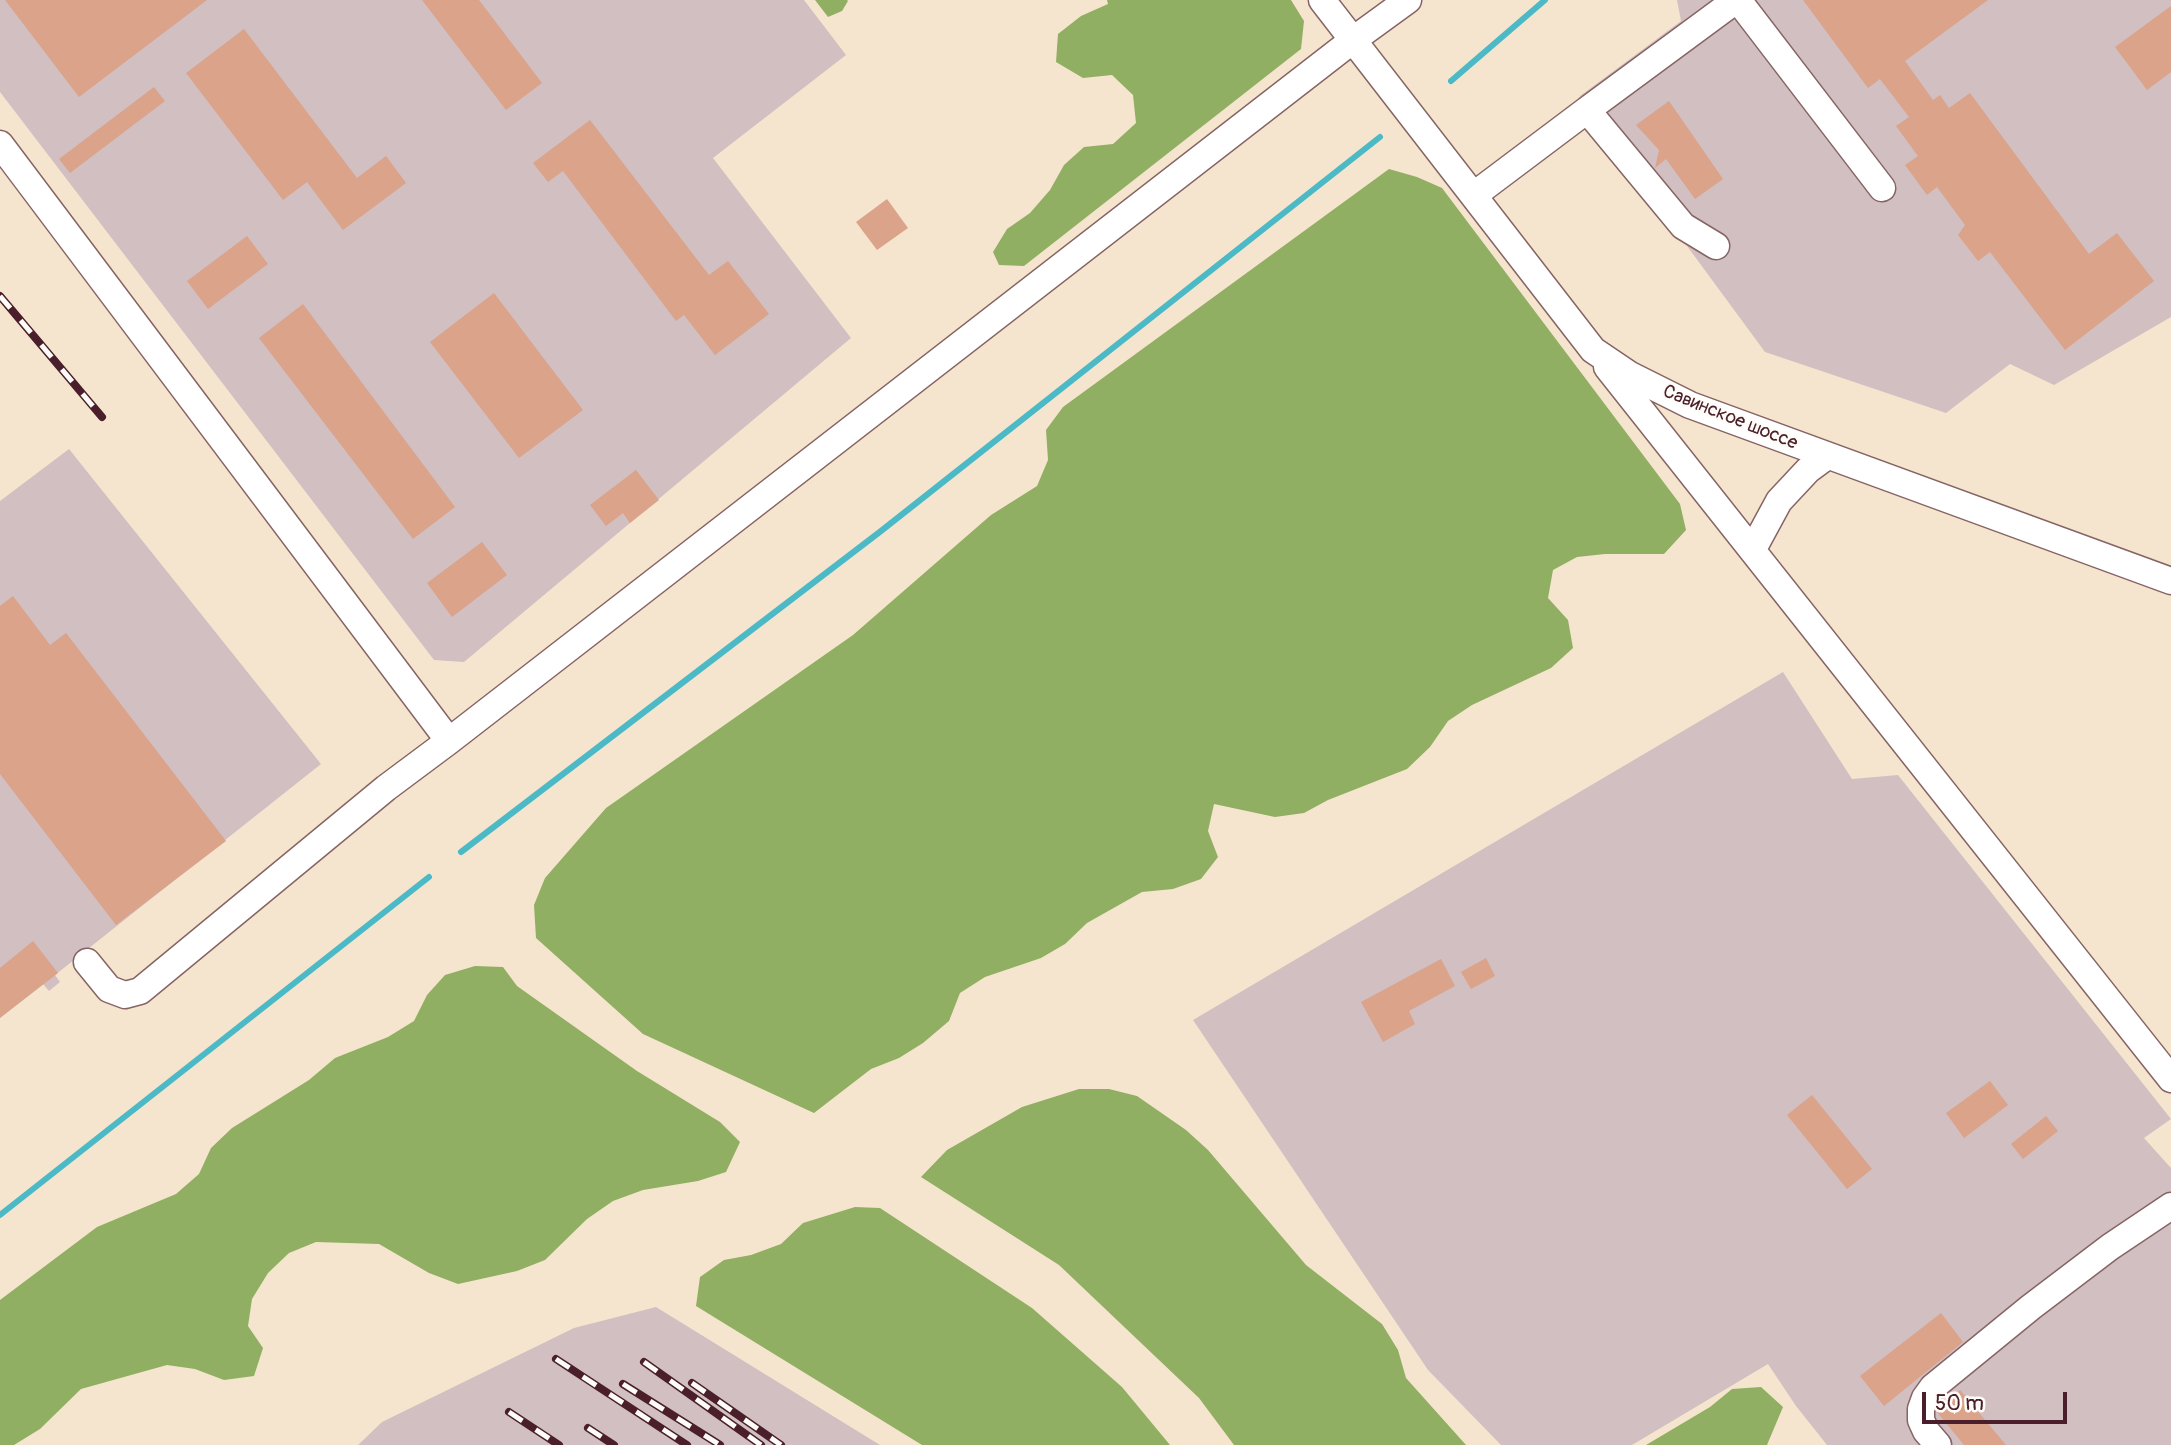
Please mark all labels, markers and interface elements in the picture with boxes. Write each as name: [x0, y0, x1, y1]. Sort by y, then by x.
street label: Савинское шоссе: [1659, 381, 1801, 455]
scale bar: [1926, 1378, 2071, 1422]
text: 50 m: [1935, 1390, 1984, 1417]

